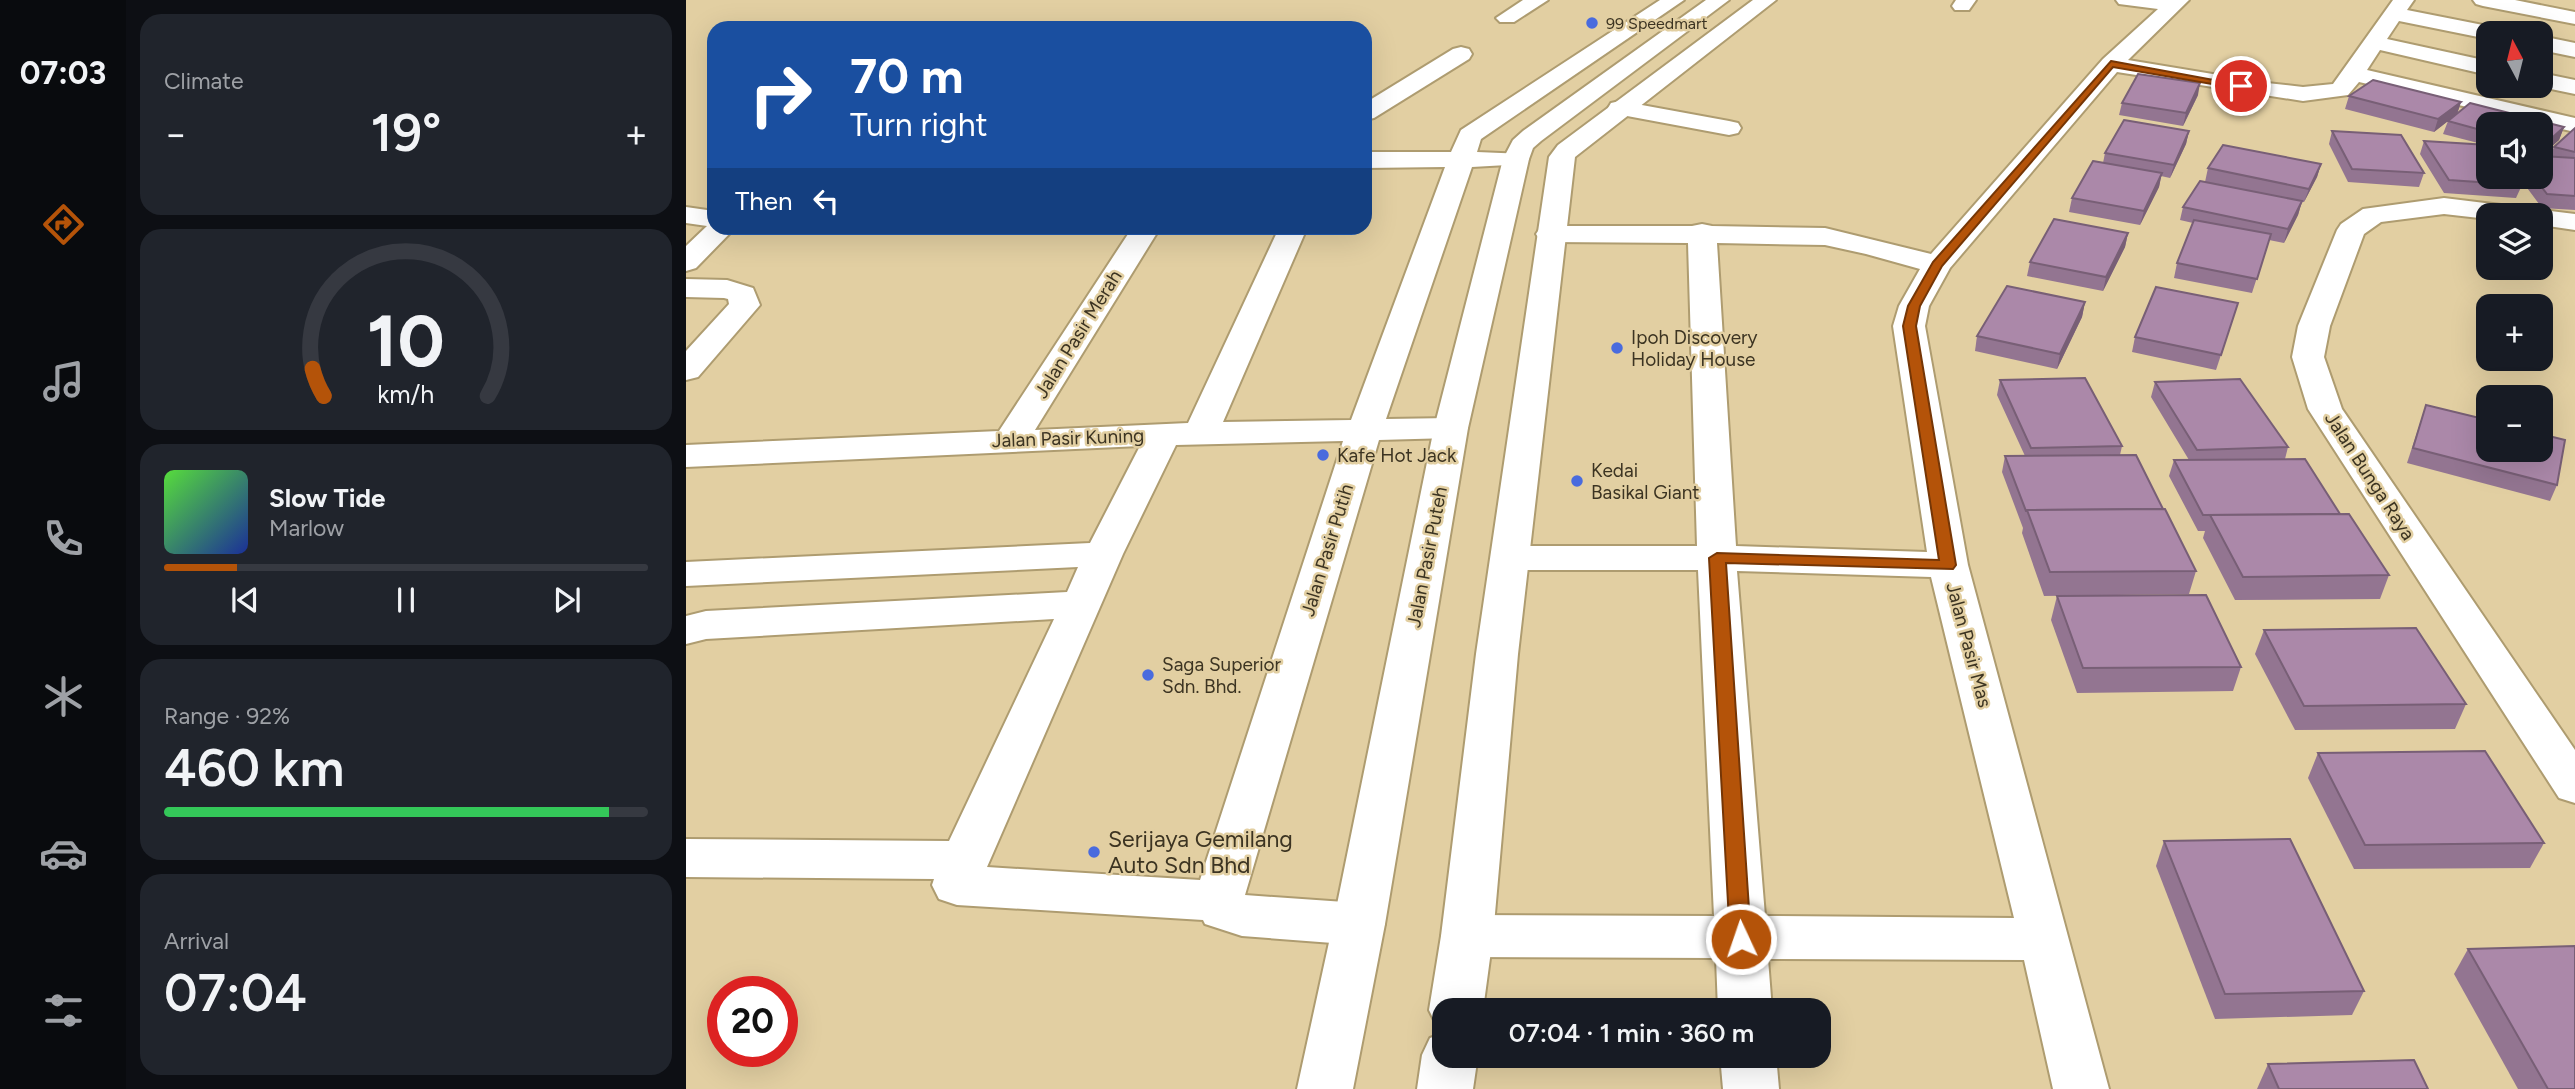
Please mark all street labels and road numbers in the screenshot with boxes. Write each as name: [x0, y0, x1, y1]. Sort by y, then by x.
street label: Jalan Pasir Merah: [1029, 266, 1127, 402]
street label: Jalan Bunga Raya: [2320, 408, 2420, 544]
street label: Jalan Pasir Kuning: [991, 424, 1145, 452]
street label: Jalan Pasir Putih: [1296, 481, 1358, 619]
street label: Jalan Pasir Puteh: [1402, 485, 1452, 629]
street label: Jalan Pasir Mas: [1941, 580, 1997, 710]

